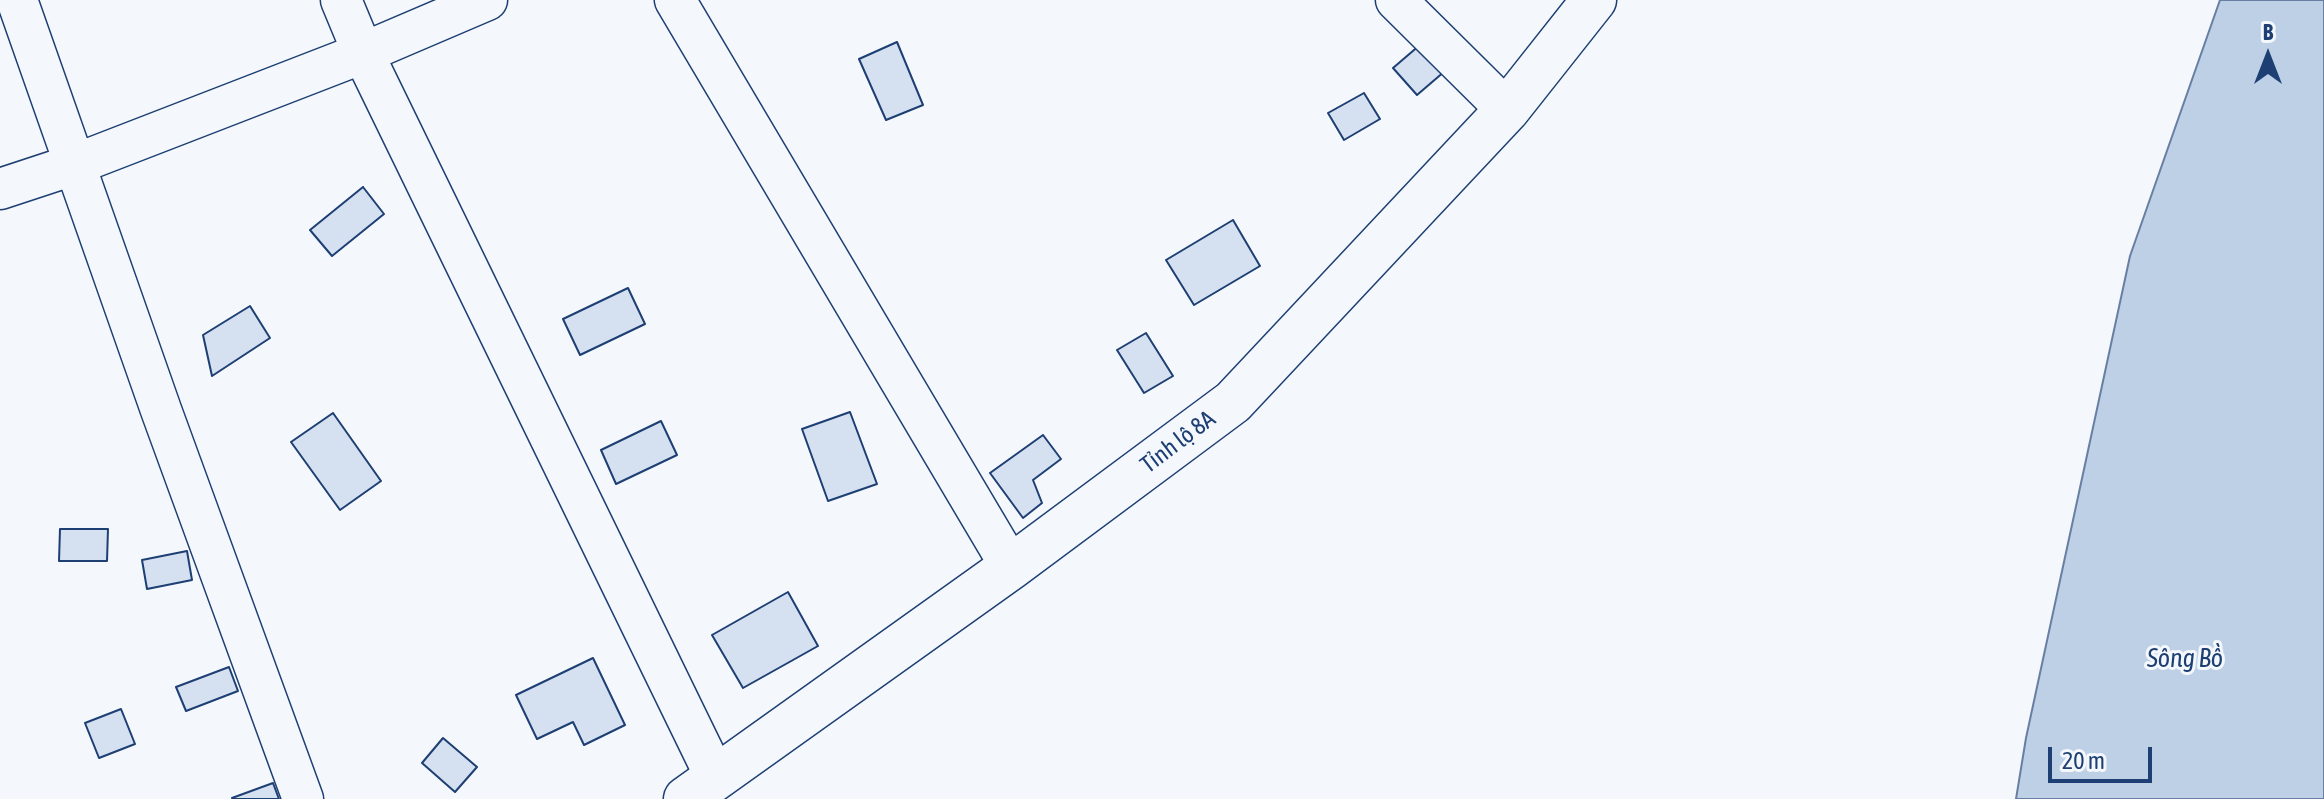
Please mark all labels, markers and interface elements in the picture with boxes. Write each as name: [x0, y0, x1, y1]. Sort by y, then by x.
north arrow: [2228, 16, 2308, 96]
text: B: [2263, 19, 2273, 45]
street label: Tỉnh lộ 8A: [1135, 405, 1221, 479]
water label: Sông Bồ: [2147, 643, 2223, 675]
scale bar: [2052, 731, 2156, 781]
text: 20 m: [2062, 747, 2105, 774]

